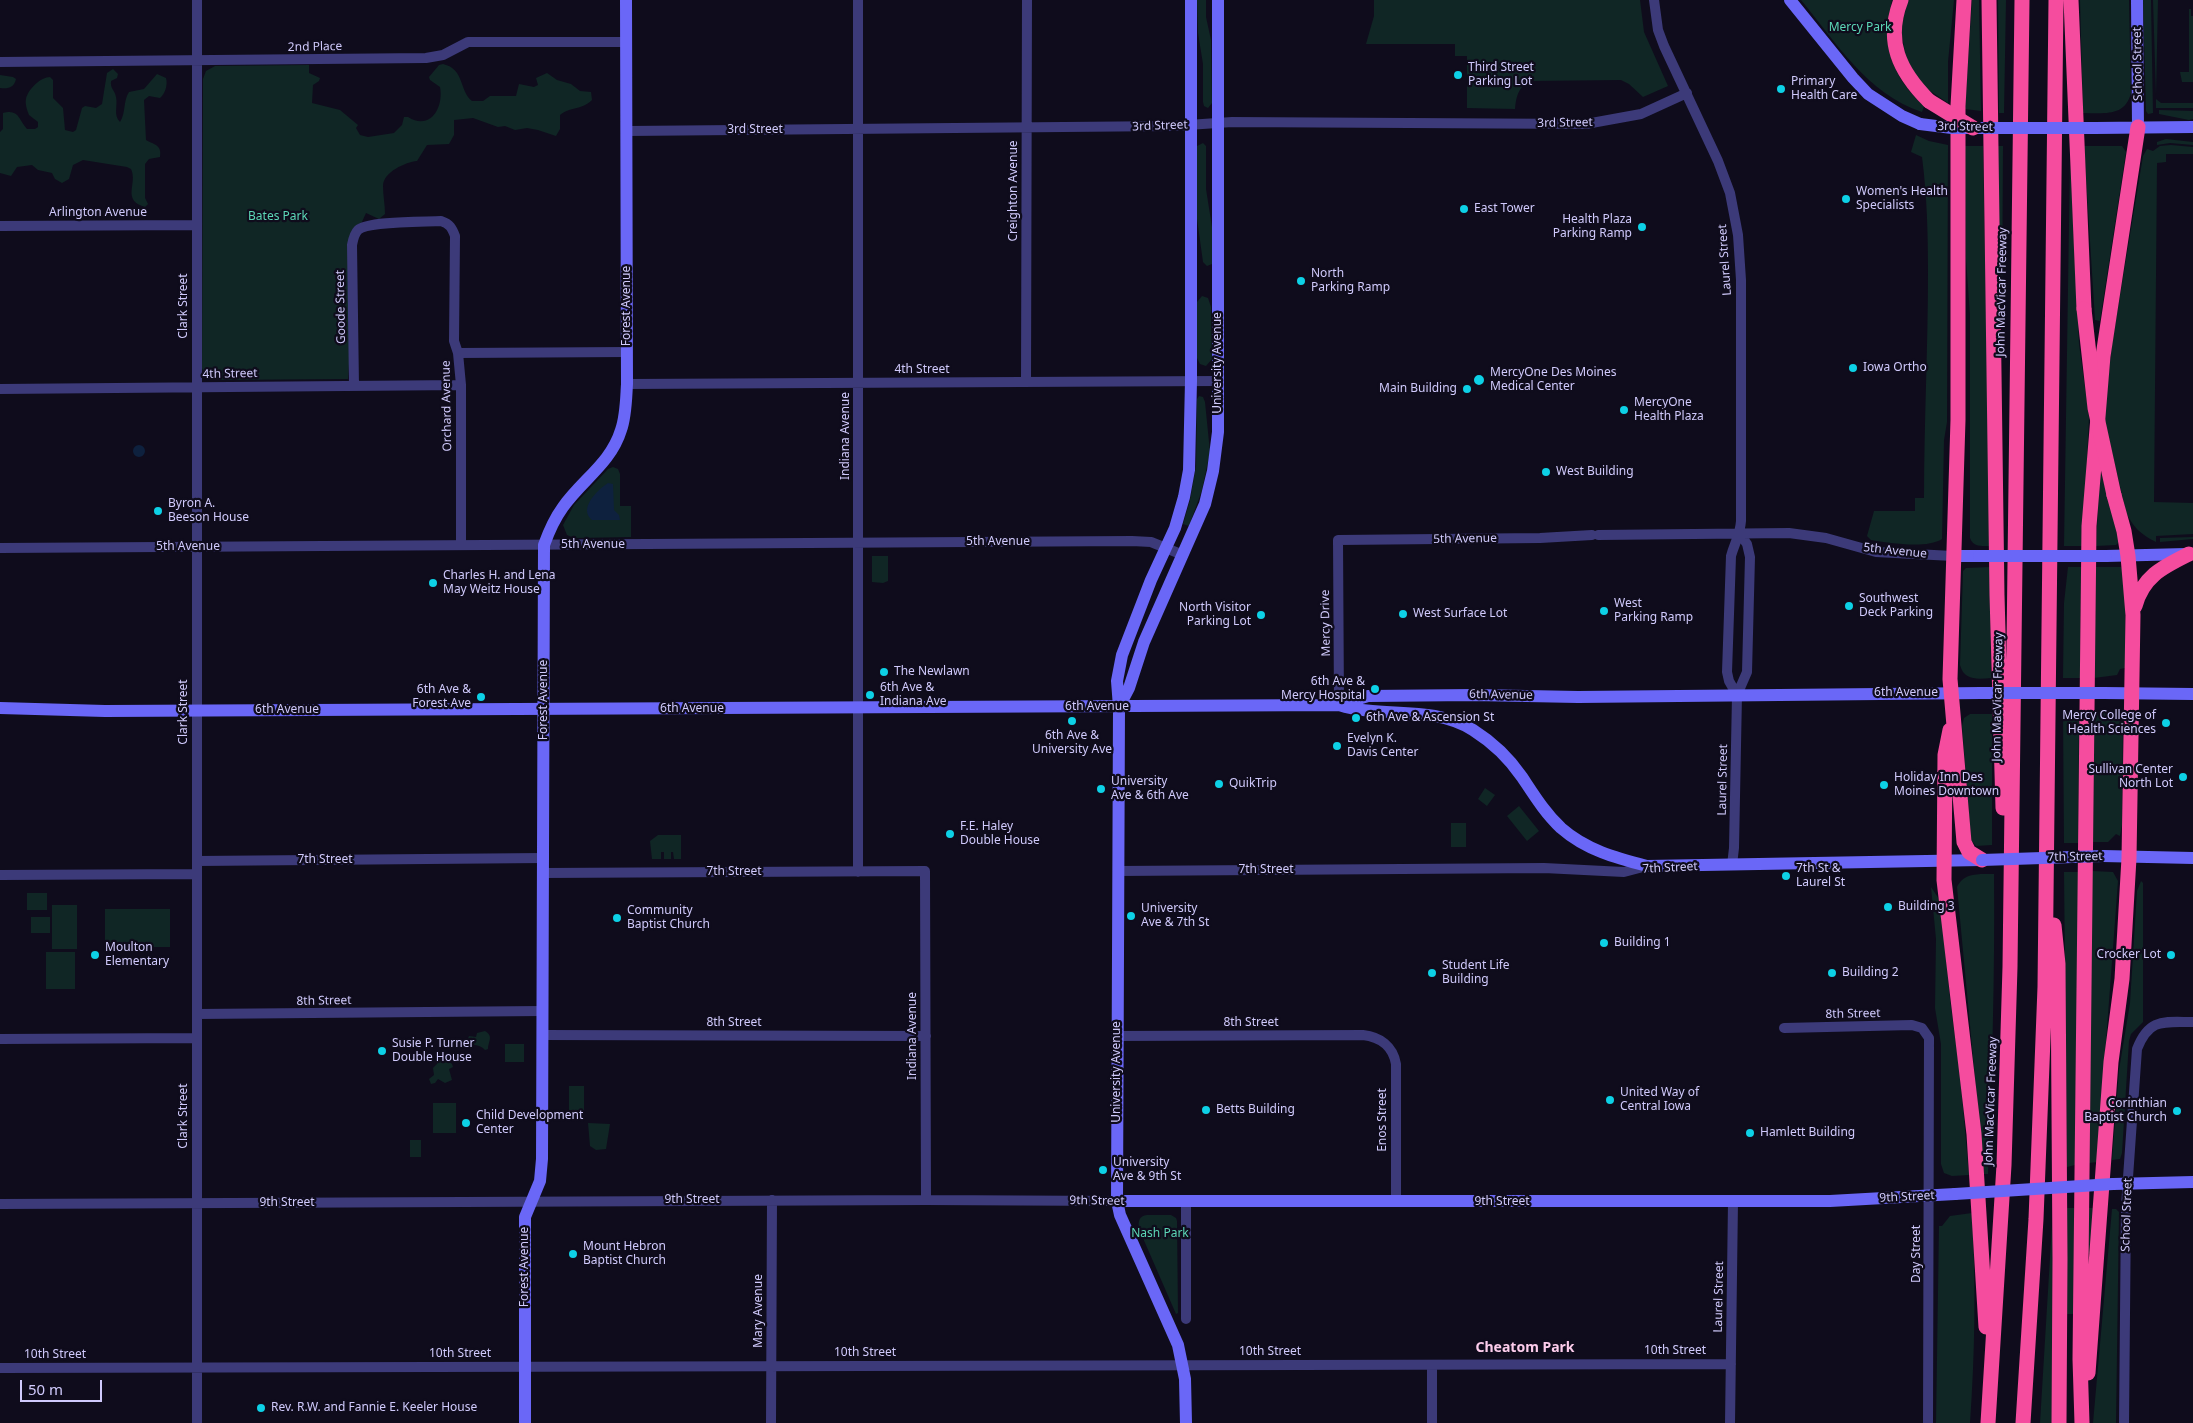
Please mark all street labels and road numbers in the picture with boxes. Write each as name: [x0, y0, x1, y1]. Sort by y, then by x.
street label: School Street: [2130, 27, 2146, 101]
street label: 2nd Place: [288, 39, 342, 55]
street label: 3rd Street: [1537, 115, 1593, 131]
street label: 3rd Street: [1132, 118, 1188, 134]
street label: 3rd Street: [1937, 119, 1993, 135]
street label: 3rd Street: [727, 123, 783, 137]
street label: Creighton Avenue: [1007, 140, 1021, 242]
street label: Arlington Avenue: [49, 206, 147, 220]
street label: Laurel Street: [1715, 224, 1735, 296]
street label: John MacVicar Freeway: [1994, 227, 2010, 357]
street label: Forest Avenue: [620, 266, 634, 346]
street label: Goode Street: [333, 270, 349, 344]
street label: Clark Street: [177, 273, 191, 339]
street label: University Avenue: [1211, 312, 1225, 414]
street label: Orchard Avenue: [439, 360, 455, 452]
street label: 4th Street: [894, 363, 950, 377]
street label: 4th Street: [202, 366, 258, 382]
street label: Indiana Avenue: [839, 392, 853, 480]
street label: 5th Avenue: [1433, 531, 1497, 547]
street label: 5th Avenue: [966, 535, 1030, 549]
street label: 5th Avenue: [561, 538, 625, 552]
street label: 5th Avenue: [156, 540, 220, 554]
street label: 5th Avenue: [1862, 541, 1928, 561]
street label: Mercy Drive: [1318, 589, 1334, 657]
street label: John MacVicar Freeway: [1990, 632, 2006, 762]
street label: Forest Avenue: [537, 660, 551, 740]
street label: Clark Street: [177, 679, 191, 745]
street label: 6th Avenue: [1874, 686, 1938, 700]
street label: 6th Avenue: [1469, 687, 1533, 703]
street label: 6th Avenue: [1065, 700, 1129, 714]
street label: 6th Avenue: [660, 702, 724, 716]
street label: 6th Avenue: [255, 703, 319, 717]
street label: Laurel Street: [1715, 744, 1731, 816]
street label: 7th Street: [2047, 849, 2103, 865]
street label: 7th Street: [297, 853, 353, 867]
street label: 7th Street: [1642, 859, 1698, 877]
street label: 7th Street: [1238, 863, 1294, 877]
street label: 7th Street: [706, 865, 762, 879]
street label: Indiana Avenue: [906, 992, 920, 1080]
street label: 8th Street: [296, 993, 352, 1009]
street label: 8th Street: [1825, 1006, 1881, 1022]
street label: 8th Street: [706, 1016, 762, 1030]
street label: 8th Street: [1223, 1016, 1279, 1030]
street label: University Avenue: [1110, 1021, 1124, 1123]
street label: John MacVicar Freeway: [1982, 1036, 2000, 1166]
street label: Clark Street: [177, 1083, 191, 1149]
street label: Enos Street: [1376, 1088, 1390, 1152]
street label: School Street: [2119, 1178, 2135, 1252]
street label: 9th Street: [1879, 1188, 1935, 1206]
street label: 9th Street: [664, 1193, 720, 1207]
street label: 9th Street: [1069, 1193, 1125, 1209]
street label: 9th Street: [1474, 1195, 1530, 1209]
street label: 9th Street: [259, 1196, 315, 1210]
street label: Day Street: [1910, 1225, 1924, 1283]
street label: Forest Avenue: [518, 1227, 532, 1307]
street label: Laurel Street: [1711, 1261, 1727, 1333]
street label: Mary Avenue: [752, 1274, 766, 1348]
street label: 10th Street: [1644, 1344, 1706, 1358]
street label: 10th Street: [1239, 1345, 1301, 1359]
street label: 10th Street: [834, 1346, 896, 1360]
street label: 10th Street: [429, 1347, 491, 1361]
street label: 10th Street: [24, 1348, 86, 1362]

